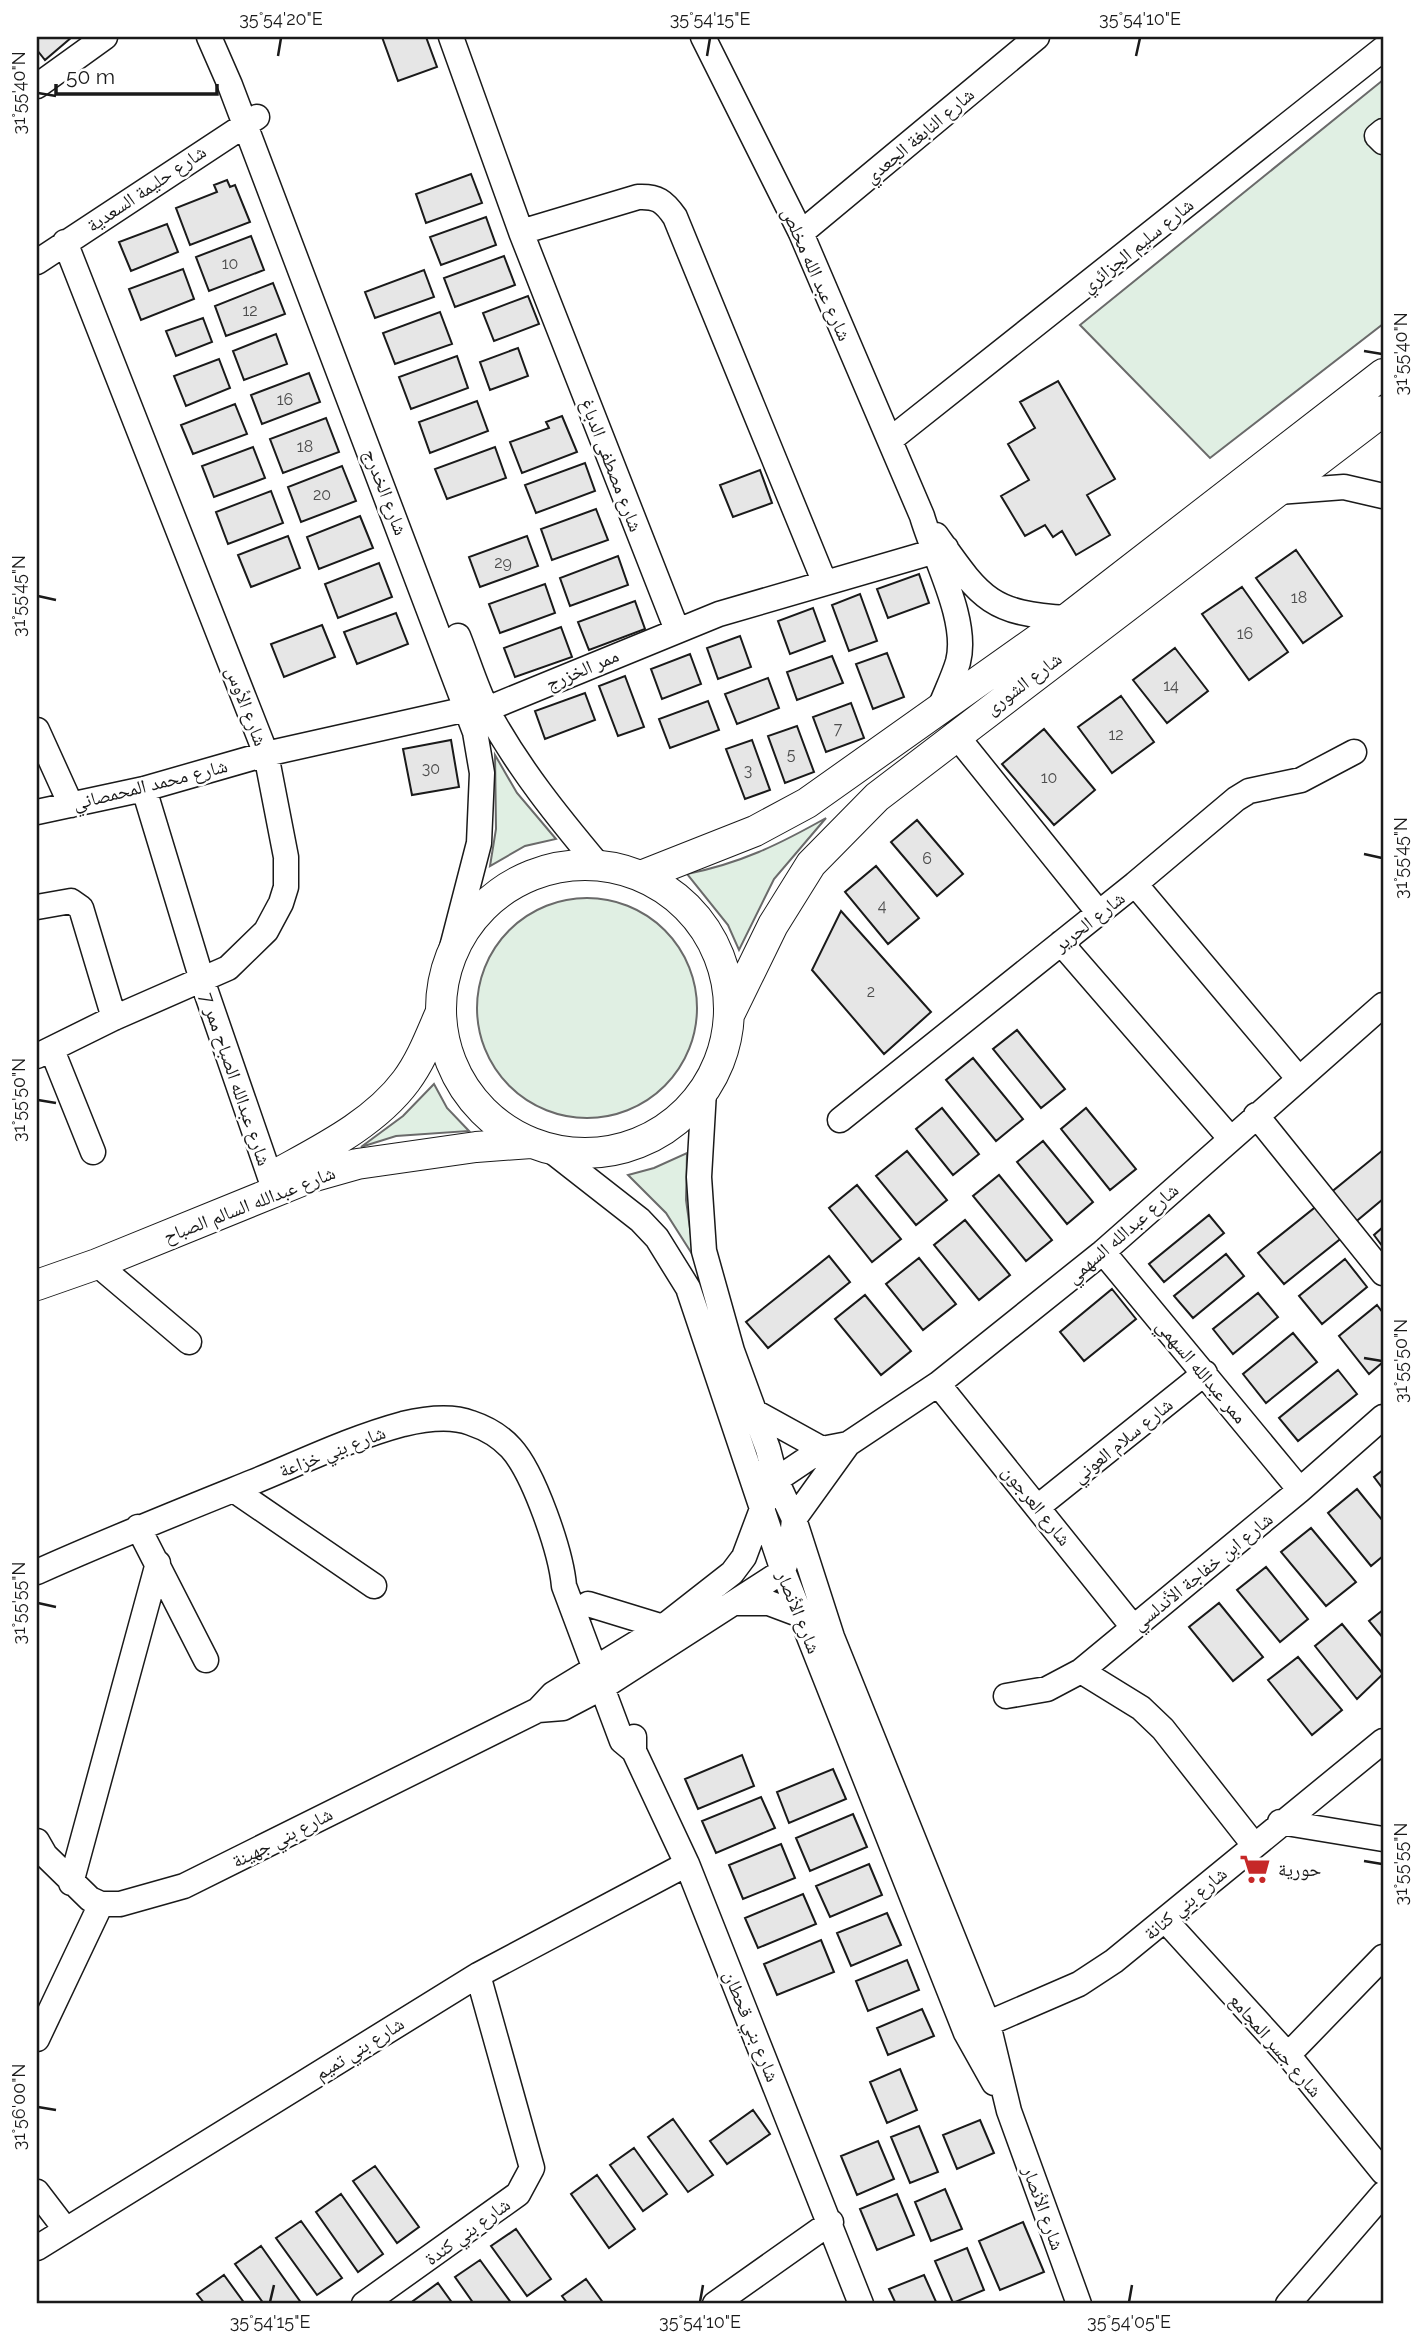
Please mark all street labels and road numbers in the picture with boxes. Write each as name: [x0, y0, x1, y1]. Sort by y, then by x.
street label: شارع النابغة الجعدي: [860, 83, 981, 191]
street label: شارع حليمة السعدية: [82, 140, 210, 237]
street label: شارع سليم الجزائري: [1076, 193, 1201, 301]
street label: شارع عبد الله مخلص: [777, 204, 856, 344]
street label: شارع مصطفى الدباغ: [576, 395, 647, 535]
street label: شارع الخدرج: [359, 446, 413, 539]
street label: ممر الخزرج: [542, 644, 622, 695]
street label: شارع الشورى: [980, 647, 1066, 720]
street label: شارع الأوس: [221, 663, 272, 749]
street label: شارع محمد المحمصاني: [70, 754, 231, 819]
street label: شارع الحرير: [1048, 886, 1130, 957]
street label: شارع عبدالله الصباح ممر 7: [195, 990, 276, 1169]
street label: شارع عبدالله السالم الصباح: [160, 1161, 339, 1249]
street label: شارع عبدالله السهمي: [1062, 1178, 1186, 1291]
street label: ممر عبدالله السهمي: [1148, 1314, 1252, 1431]
street label: شارع سلام العوني: [1067, 1393, 1180, 1491]
street label: شارع بني خزاعة: [276, 1421, 390, 1486]
street label: شارع العرجون: [997, 1460, 1076, 1550]
street label: شارع ابن خفاجة الأندلسي: [1127, 1507, 1280, 1638]
street label: شارع الأنصار: [771, 1566, 826, 1657]
street label: شارع بني جهينة: [228, 1802, 338, 1876]
street label: شارع بني كنانة: [1139, 1862, 1234, 1948]
street label: شارع بني قحطان: [715, 1967, 784, 2087]
street label: شارع جسر المجامع: [1224, 1989, 1327, 2102]
street label: شارع بني تميم: [310, 2012, 410, 2088]
street label: شارع الأنصار: [1017, 2162, 1069, 2253]
street label: شارع بني كندة: [420, 2193, 517, 2273]

